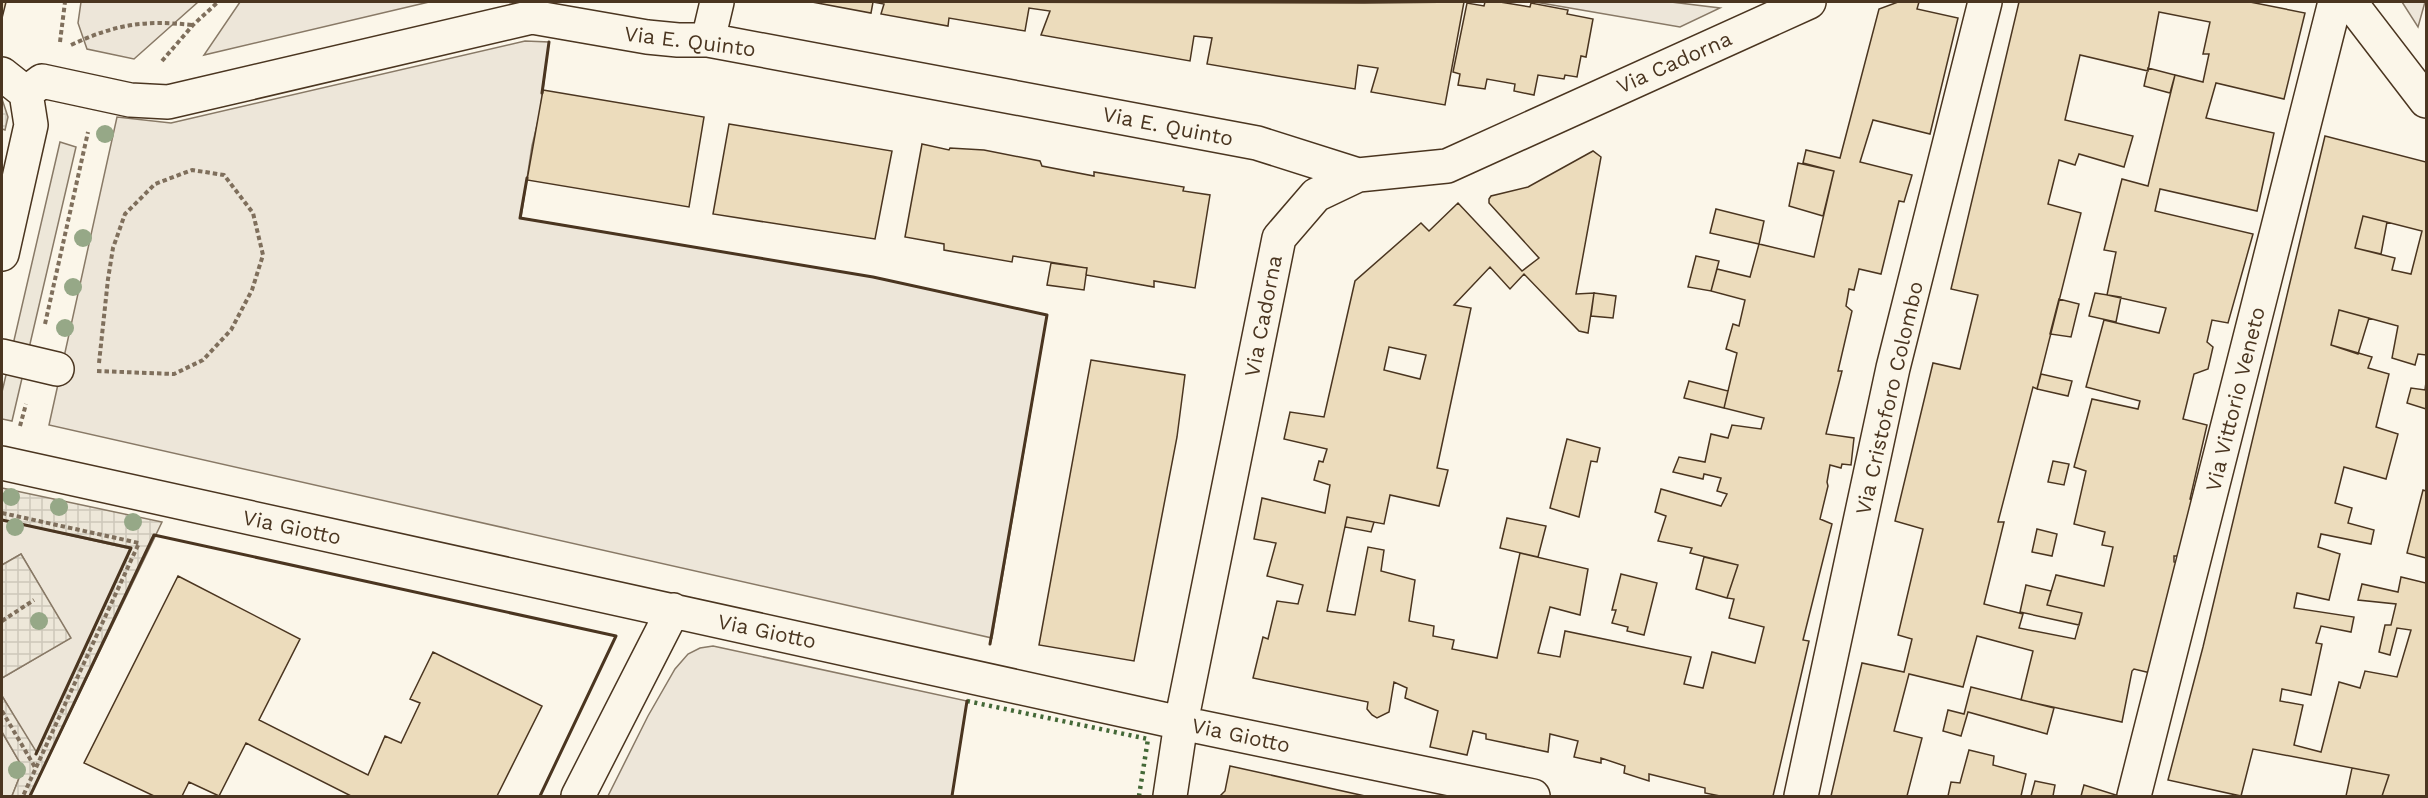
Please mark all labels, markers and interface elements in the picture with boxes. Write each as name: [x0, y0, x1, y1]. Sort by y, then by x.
street label: Via E. Quinto: [623, 21, 757, 61]
street label: Via Cadorna: [1613, 25, 1735, 98]
street label: Via E. Quinto: [1101, 101, 1235, 151]
street label: Via Cadorna: [1239, 253, 1287, 379]
street label: Via Cristoforo Colombo: [1850, 279, 1928, 517]
street label: Via Vittorio Veneto: [2200, 304, 2270, 494]
street label: Via Giotto: [241, 504, 343, 550]
street label: Via Giotto: [716, 608, 818, 654]
street label: Via Giotto: [1190, 712, 1292, 758]

